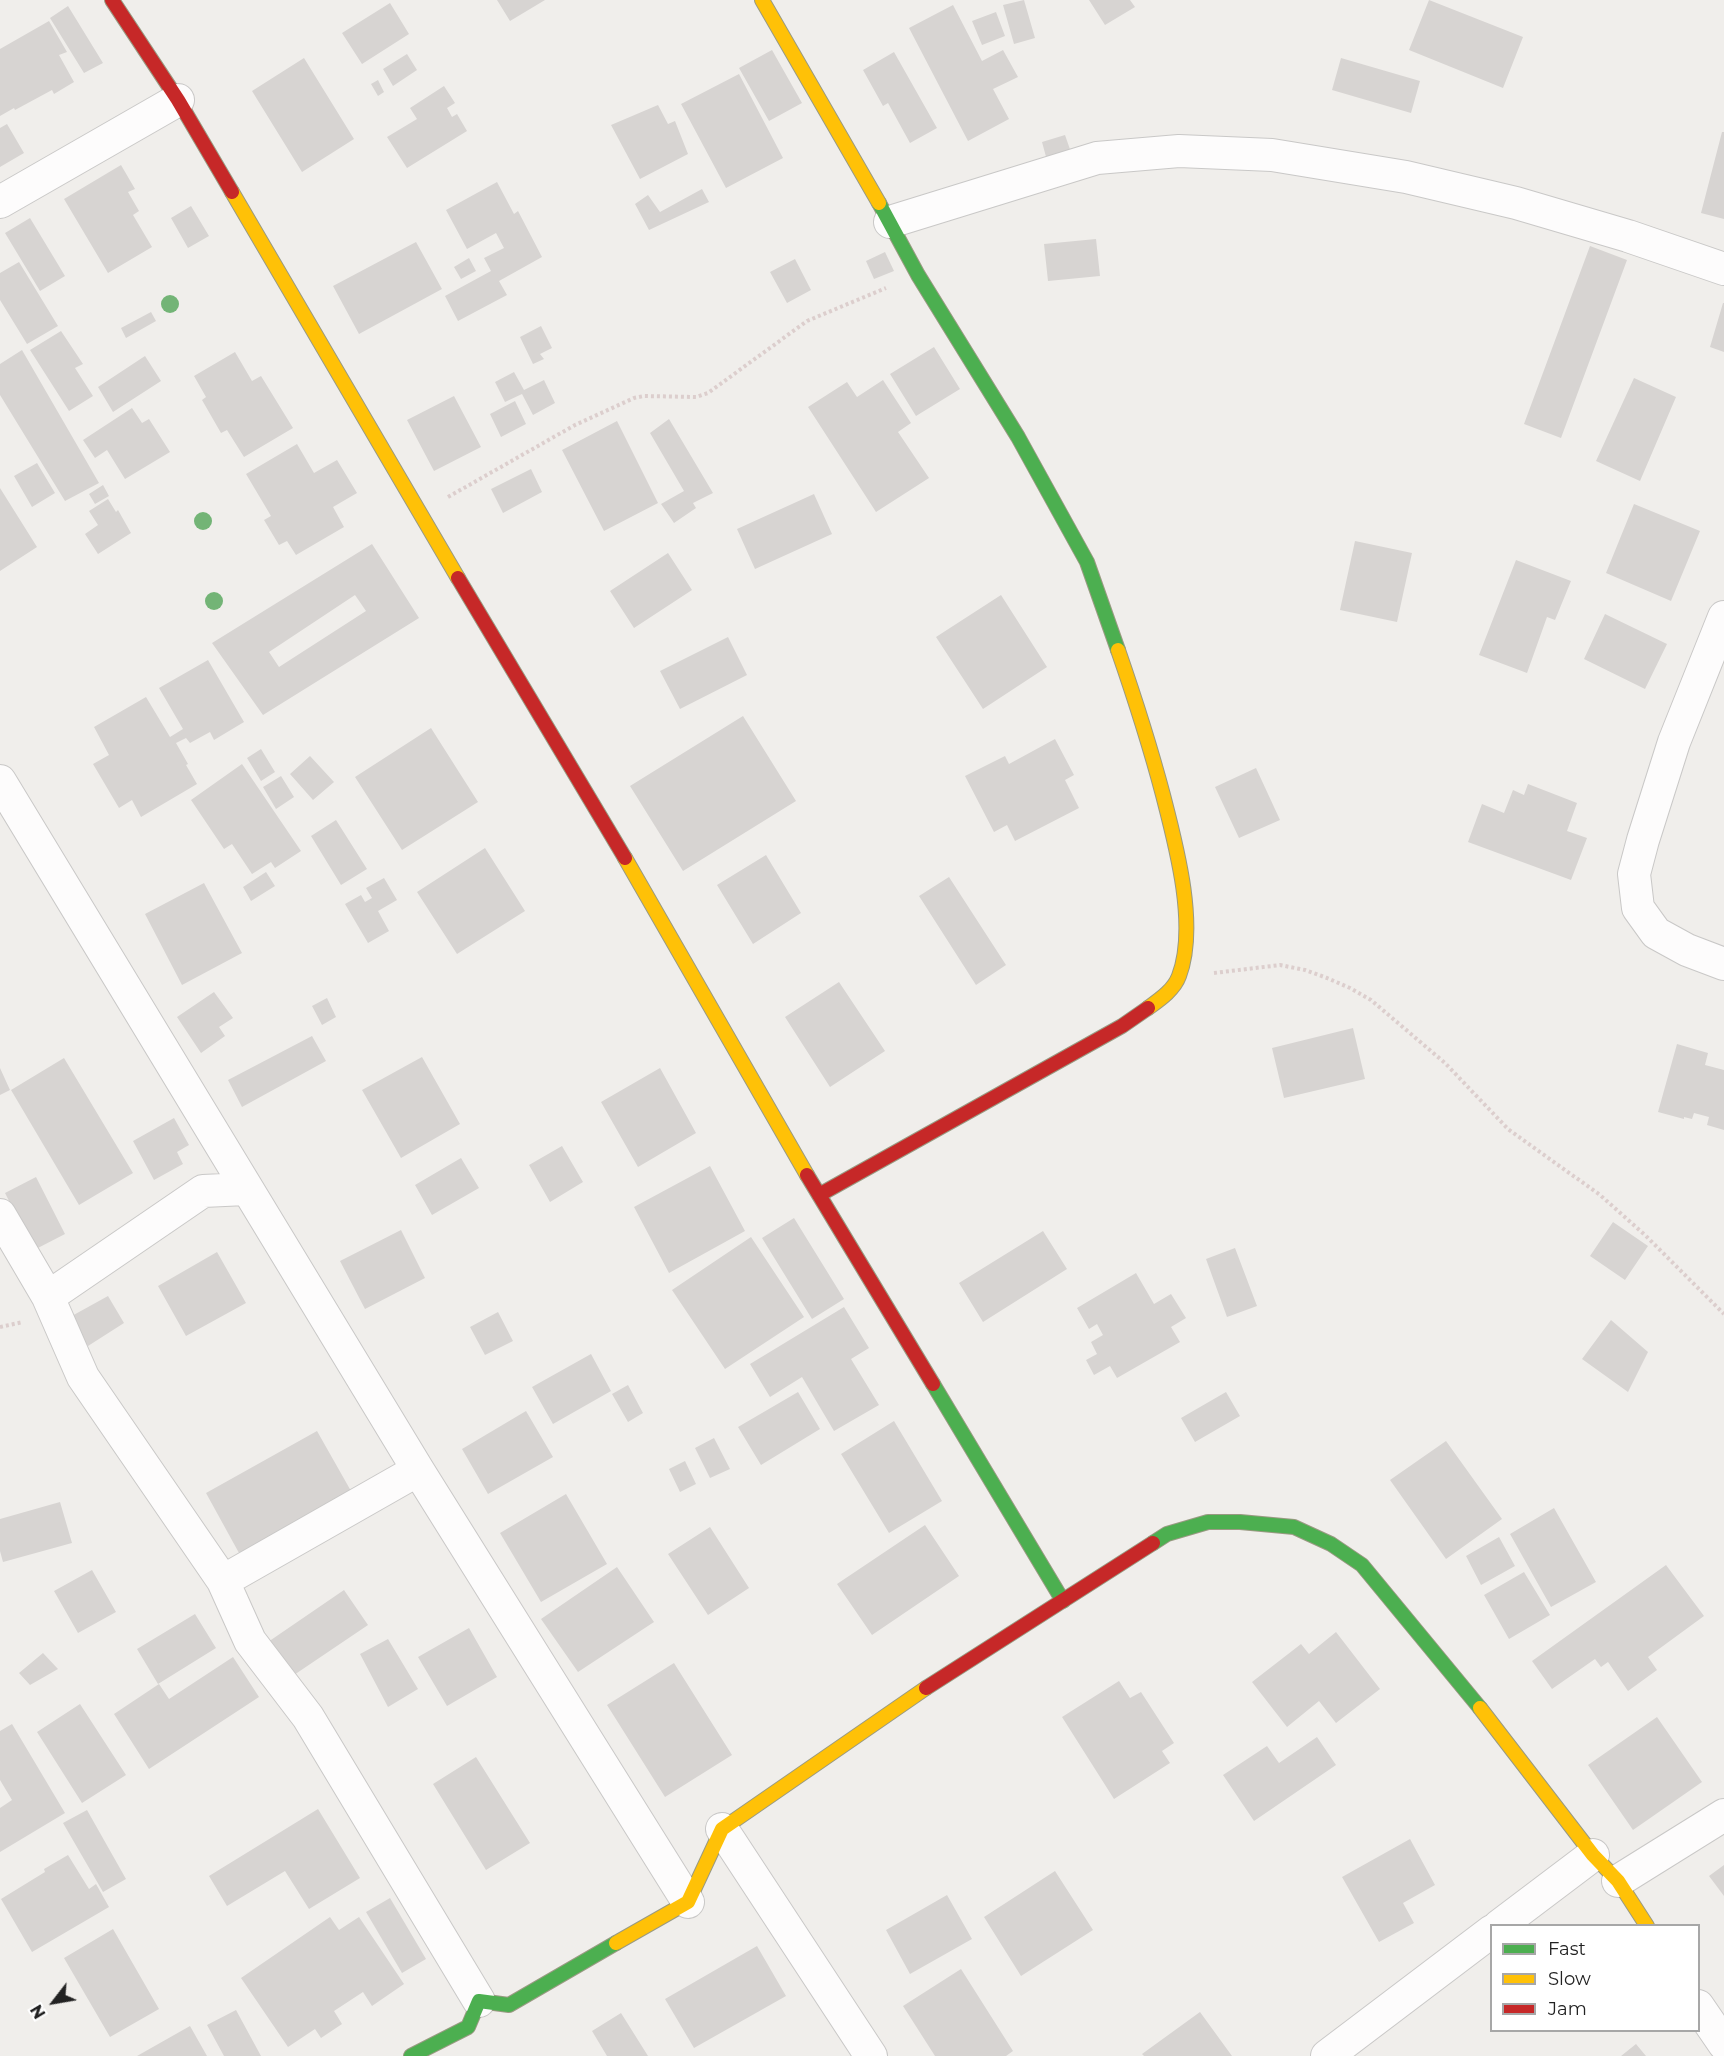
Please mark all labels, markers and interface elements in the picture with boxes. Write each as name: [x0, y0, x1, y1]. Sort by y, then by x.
legend: [1490, 1924, 1700, 2032]
text: Fast: [1548, 1938, 1586, 1960]
text: Slow: [1548, 1968, 1591, 1990]
north arrow: [24, 1972, 84, 2032]
text: Jam: [1548, 1998, 1587, 2020]
text: N: [27, 2001, 50, 2022]

